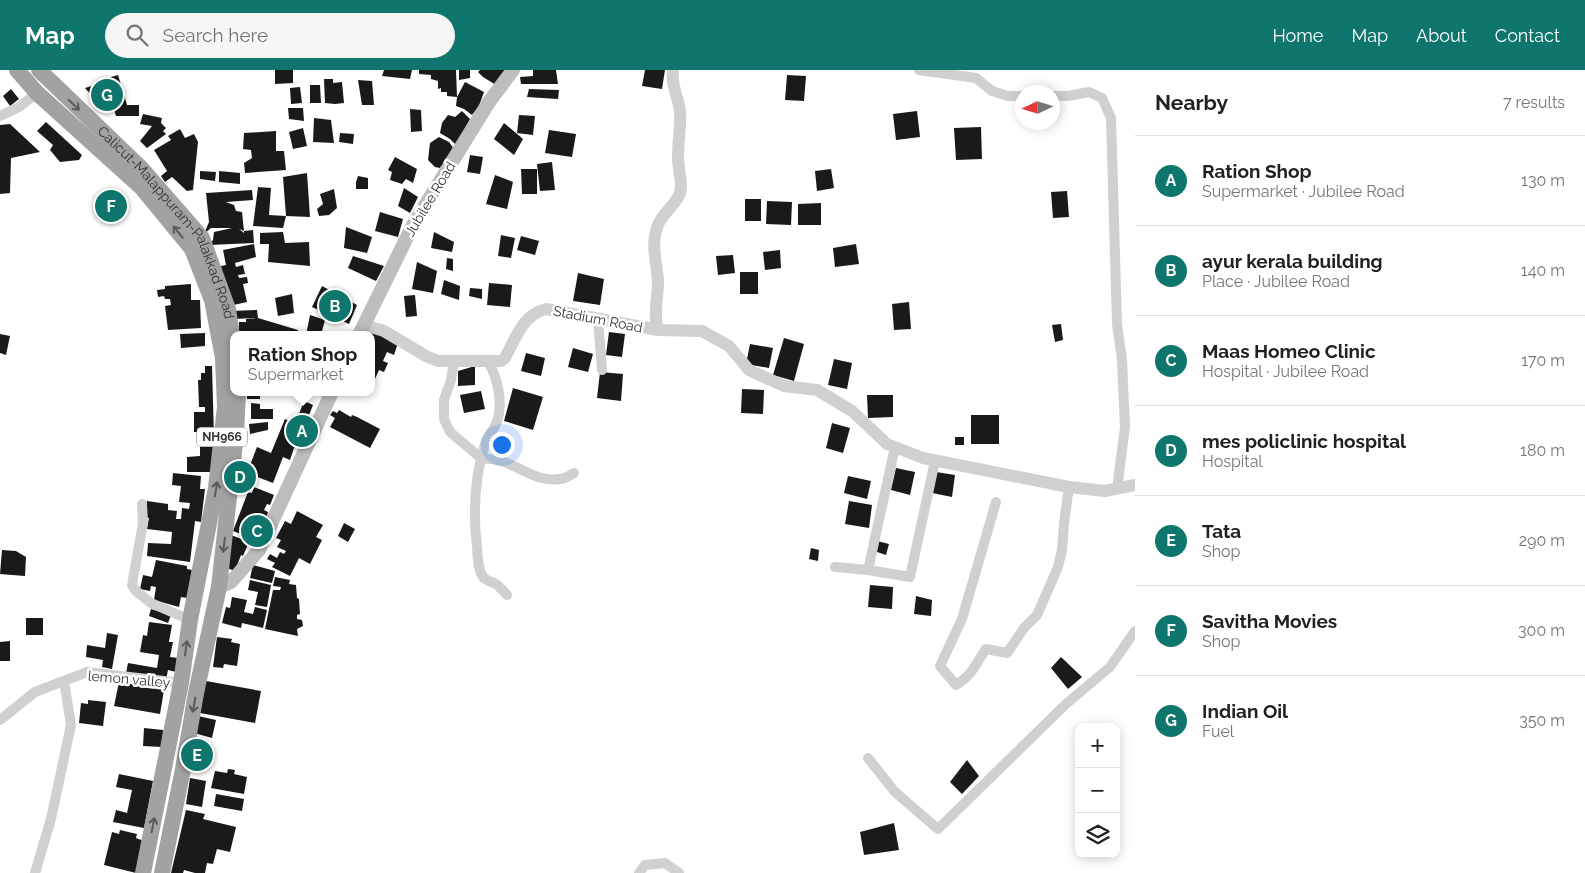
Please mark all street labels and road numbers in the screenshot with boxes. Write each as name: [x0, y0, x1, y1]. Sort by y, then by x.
street label: Calicut-Malappuram-Palakkad Road: [94, 123, 237, 320]
street label: Jubilee Road: [401, 159, 459, 239]
street label: Stadium Road: [552, 302, 644, 336]
road number: NH966: [197, 428, 247, 447]
street label: lemon valley: [87, 667, 171, 691]

